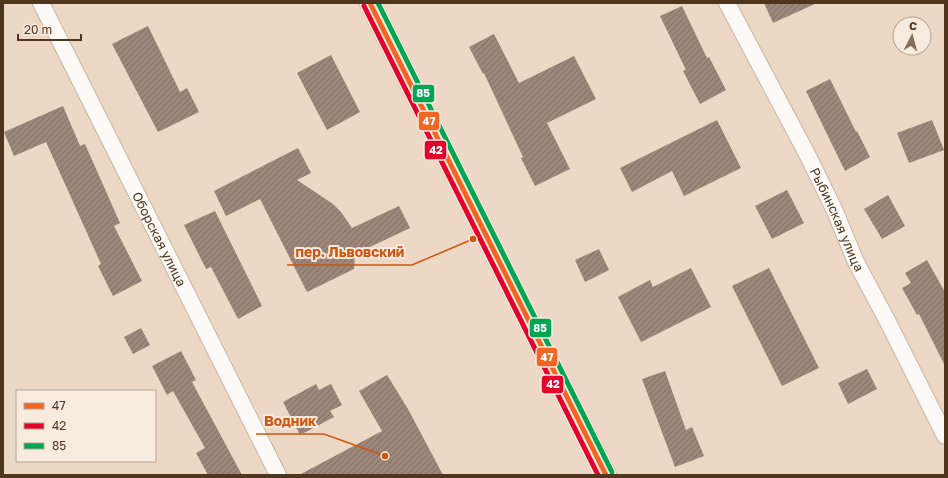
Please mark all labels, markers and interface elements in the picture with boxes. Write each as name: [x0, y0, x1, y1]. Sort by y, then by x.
scale bar: [18, 16, 81, 42]
north arrow: [892, 16, 932, 56]
text: С: [909, 19, 918, 32]
text: 20 m: [24, 22, 52, 37]
line badge: 85: [412, 84, 435, 103]
text: 85: [416, 86, 430, 99]
line badge: 47: [418, 111, 440, 131]
text: 47: [423, 114, 435, 127]
line badge: 42: [424, 140, 447, 160]
text: 42: [429, 143, 443, 156]
street label: Рыбинская улица: [807, 165, 868, 274]
street label: Оборская улица: [129, 189, 190, 289]
callout: пер. Львовский: [287, 239, 412, 265]
text: пер. Львовский: [296, 243, 404, 260]
line badge: 85: [529, 318, 552, 338]
text: 85: [533, 321, 547, 334]
line badge: 47: [536, 347, 558, 367]
text: 47: [541, 350, 553, 363]
line badge: 42: [541, 375, 564, 394]
text: 42: [546, 377, 560, 390]
legend: [16, 390, 156, 462]
text: 47: [52, 398, 66, 413]
callout: Водник: [256, 408, 324, 434]
text: Водник: [264, 412, 316, 429]
text: 42: [52, 418, 66, 433]
text: 85: [52, 438, 66, 453]

